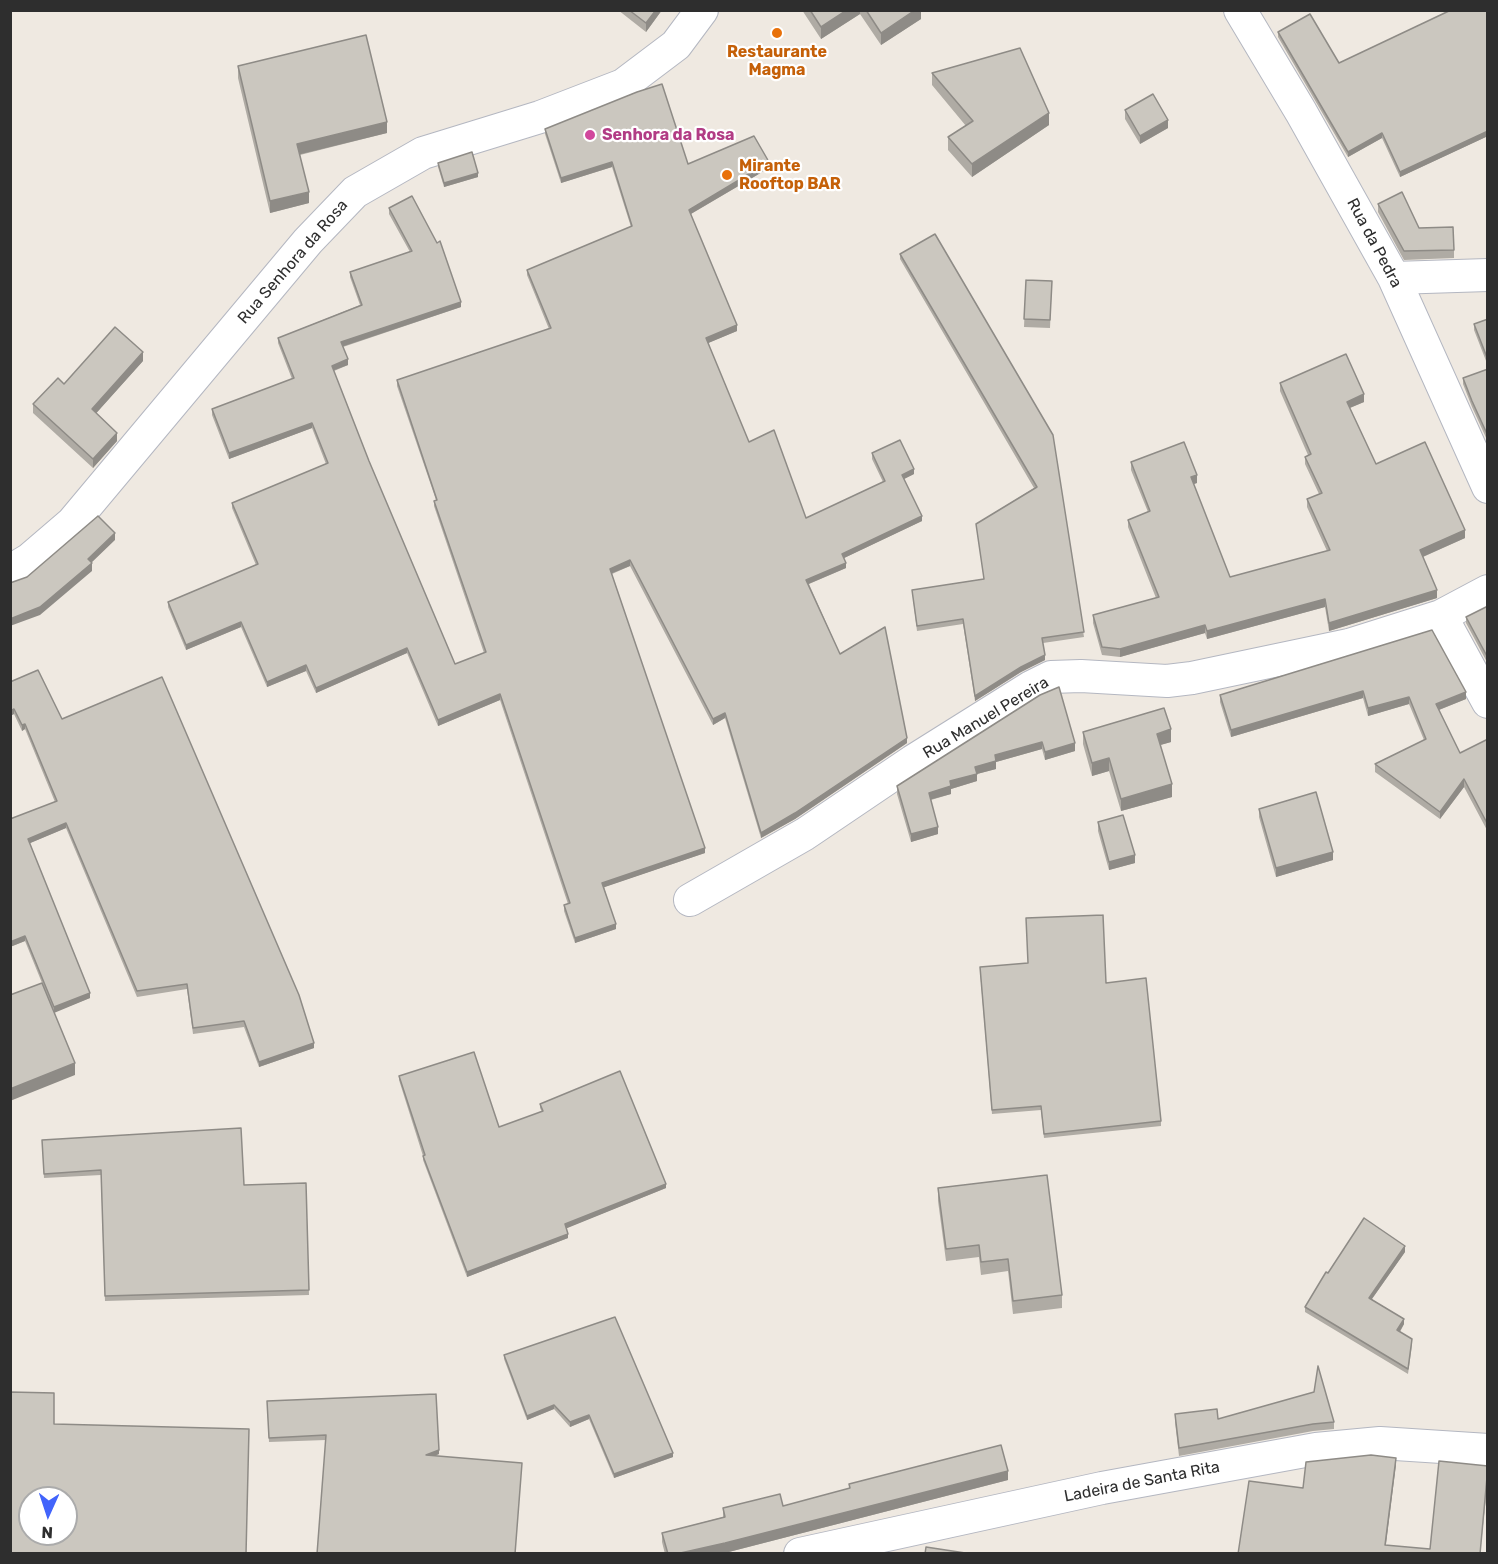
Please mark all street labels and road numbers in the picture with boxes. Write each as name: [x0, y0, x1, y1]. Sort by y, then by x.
street label: Rua da Pedra: [1342, 195, 1406, 291]
street label: Rua Senhora da Rosa: [234, 196, 352, 328]
street label: Rua Manuel Pereira: [920, 673, 1052, 763]
street label: Ladeira de Santa Rita: [1063, 1457, 1221, 1507]

